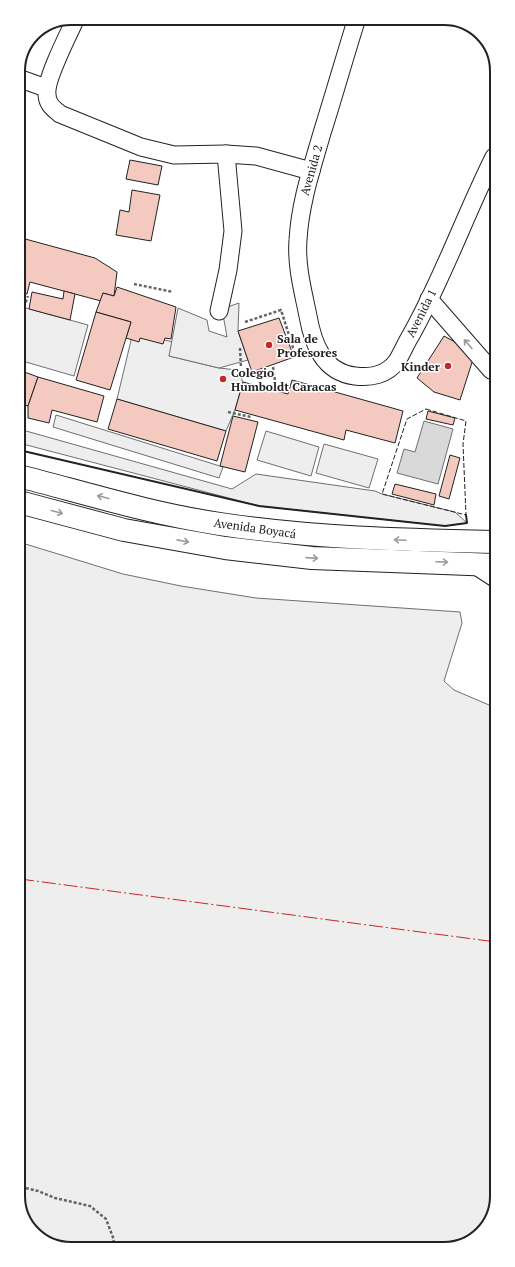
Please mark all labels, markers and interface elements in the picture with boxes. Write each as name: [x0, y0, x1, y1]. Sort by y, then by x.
street label: Avenida 2: [297, 143, 325, 197]
street label: Avenida 1: [403, 286, 439, 340]
place label: Sala de Profesores: [277, 331, 338, 360]
one-way arrow: [463, 339, 472, 349]
marker: Sala de Profesores: [264, 340, 274, 350]
place label: Kinder: [401, 359, 441, 374]
marker: Kinder: [443, 361, 453, 371]
place label: Colegio Humboldt Caracas: [231, 365, 337, 394]
marker: Colegio Humboldt Caracas: [218, 374, 228, 384]
one-way arrow: [97, 493, 110, 501]
one-way arrow: [50, 508, 63, 516]
street label: Avenida Boyacá: [213, 515, 297, 541]
one-way arrow: [177, 537, 190, 545]
one-way arrow: [394, 537, 407, 544]
one-way arrow: [305, 554, 318, 561]
one-way arrow: [435, 559, 448, 566]

